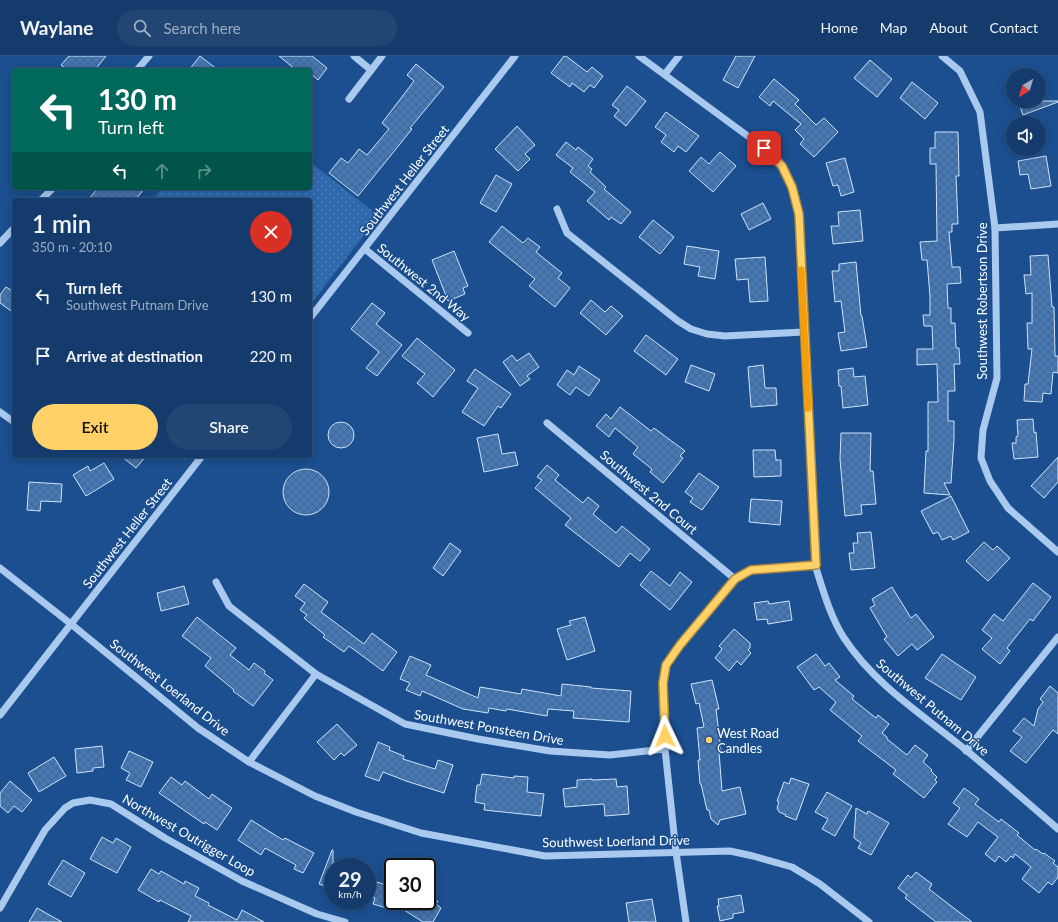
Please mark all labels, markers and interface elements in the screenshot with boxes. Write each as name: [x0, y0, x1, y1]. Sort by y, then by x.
search box: [117, 10, 397, 46]
text: Waylane: [20, 16, 93, 39]
icon: search: [131, 17, 153, 39]
text: Search here: [163, 19, 241, 37]
text: Home: [820, 19, 858, 36]
text: Map: [880, 19, 907, 36]
text: About: [929, 19, 967, 36]
text: Contact: [989, 19, 1038, 36]
north arrow: [1006, 68, 1046, 108]
map controls: [1006, 68, 1046, 156]
text: 130 m: [98, 82, 177, 116]
icon: left: [32, 84, 84, 136]
text: Turn left: [98, 116, 164, 138]
button: sound: [1006, 116, 1046, 156]
street label: Southwest Heller Street: [356, 121, 452, 238]
pin: [747, 131, 781, 165]
icon: arrive: [753, 137, 775, 159]
icon: left: [109, 160, 131, 182]
icon: ahead: [151, 160, 173, 182]
icon: right: [193, 160, 215, 182]
text: 1 min: [32, 209, 91, 238]
button: close: [250, 211, 292, 253]
street label: Southwest Robertson Drive: [974, 222, 990, 380]
text: 350 m · 20:10: [32, 239, 112, 255]
street label: Southwest 2nd Way: [374, 240, 474, 325]
text: Turn left: [66, 279, 122, 297]
icon: left: [32, 285, 54, 307]
text: 130 m: [250, 287, 292, 305]
text: Southwest Putnam Drive: [66, 297, 209, 313]
icon: arrive: [32, 345, 54, 367]
text: Arrive at destination: [66, 347, 203, 365]
text: 220 m: [250, 347, 292, 365]
button: Exit: [32, 404, 158, 450]
button: Share: [166, 404, 292, 450]
street label: Southwest 2nd Court: [597, 447, 701, 538]
street label: Southwest Heller Street: [79, 474, 175, 591]
street label: Southwest Loerland Drive: [107, 635, 233, 739]
street label: Southwest Putnam Drive: [873, 655, 993, 759]
street label: Southwest Ponsteen Drive: [413, 706, 565, 748]
position arrow: [644, 715, 686, 757]
place label: West Road Candles: [717, 725, 779, 756]
marker: West Road Candles: [704, 735, 714, 745]
street label: Northwest Outrigger Loop: [120, 790, 258, 880]
street label: Southwest Loerland Drive: [542, 832, 690, 850]
speed limit sign: 30: [384, 858, 436, 910]
text: 29: [338, 867, 362, 891]
text: km/h: [338, 888, 362, 900]

